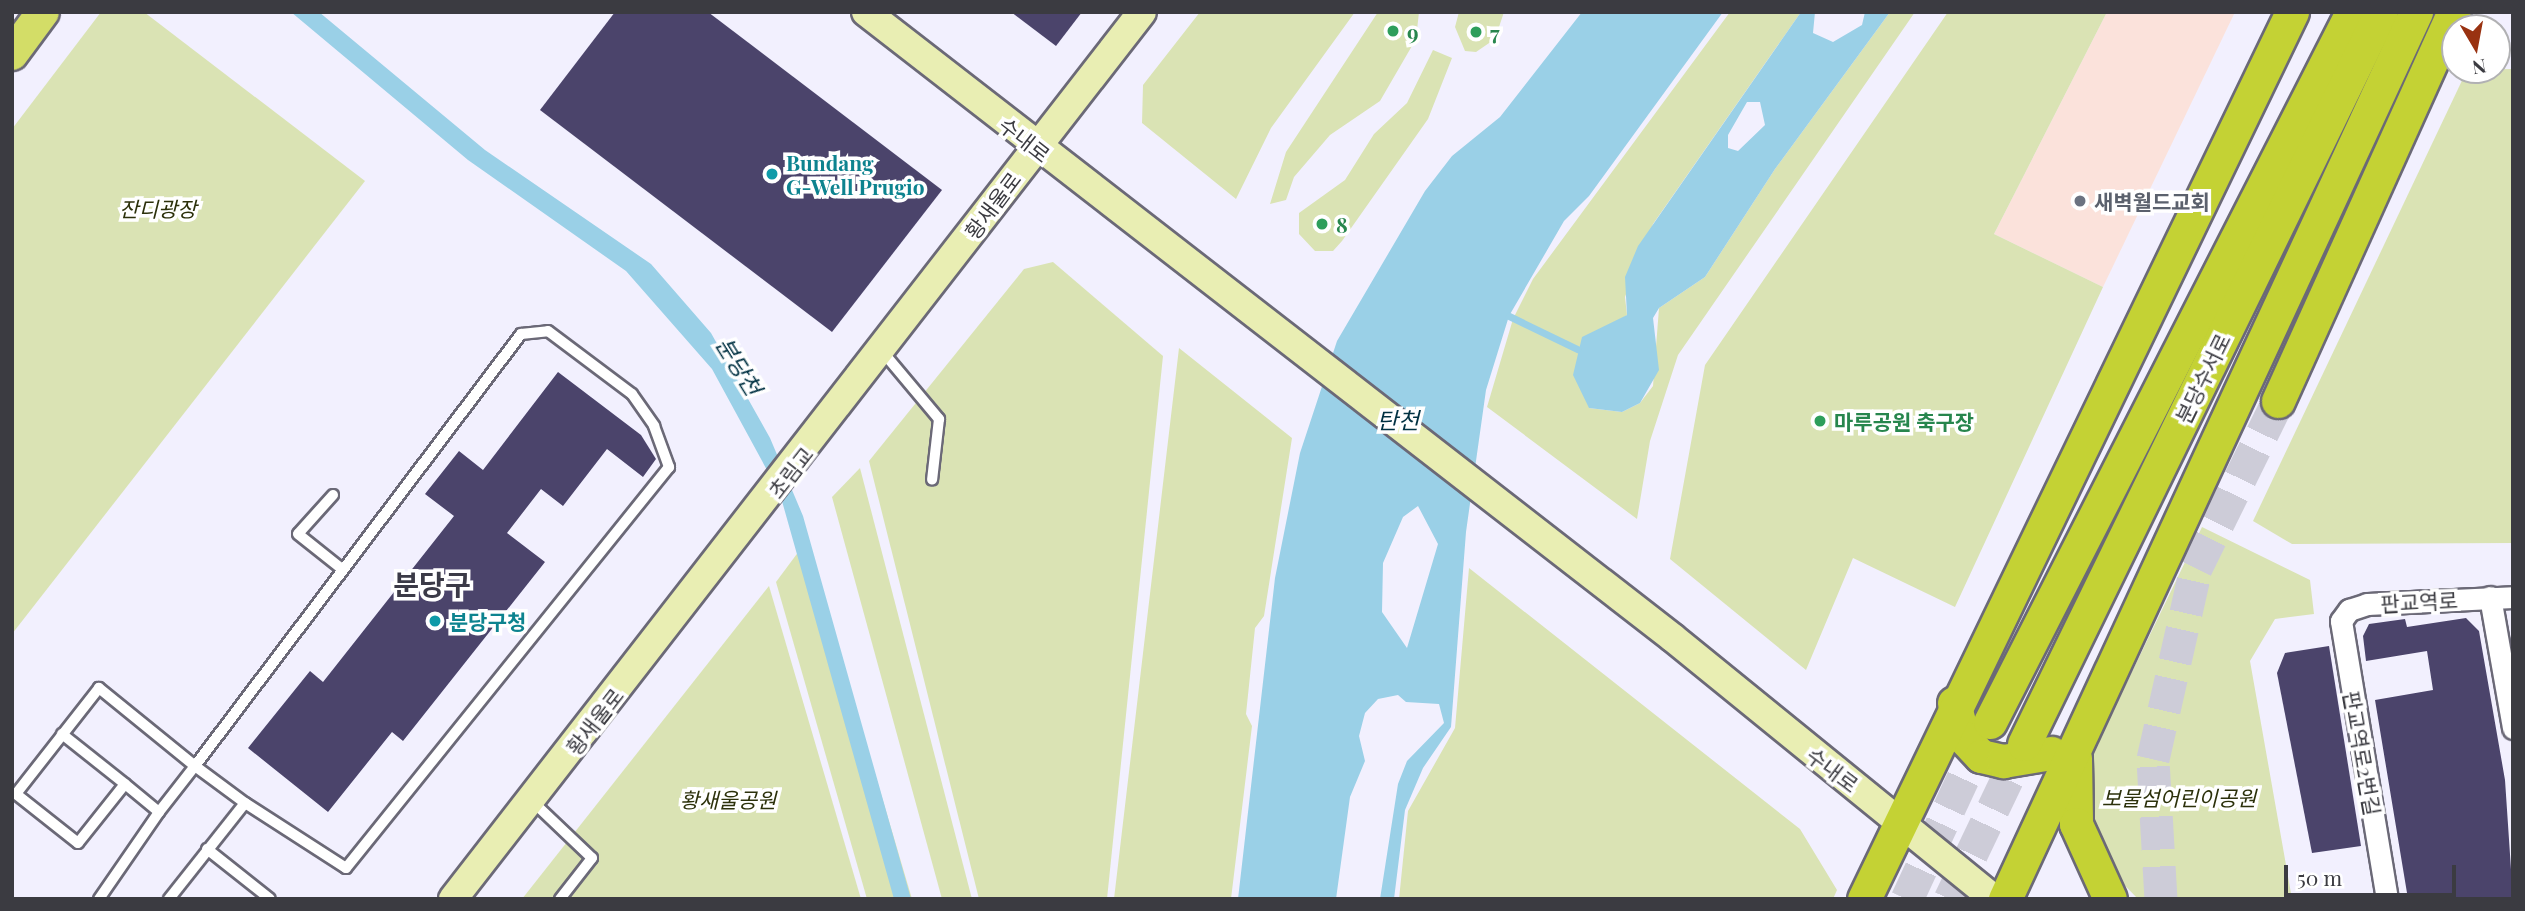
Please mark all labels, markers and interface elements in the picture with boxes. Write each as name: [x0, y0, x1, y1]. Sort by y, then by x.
north arrow: [2441, 14, 2511, 84]
place label: 9: [1407, 18, 1419, 44]
place label: 7: [1490, 19, 1500, 45]
marker: 9: [1385, 23, 1401, 39]
marker: 7: [1468, 24, 1484, 40]
text: N: [2470, 54, 2488, 82]
street label: 수내로: [994, 111, 1056, 167]
place label: Bundang G-Well Prugio: [786, 149, 925, 199]
marker: Bundang G-Well Prugio: [764, 166, 780, 182]
street label: 황새울로: [959, 167, 1025, 243]
place label: 새벽월드교회: [2094, 188, 2210, 214]
marker: 새벽월드교회: [2072, 193, 2088, 209]
park label: 잔디광장: [119, 195, 197, 221]
place label: 8: [1336, 211, 1348, 237]
marker: 8: [1314, 216, 1330, 232]
street label: 분당수서로: [2170, 329, 2234, 427]
water label: 분당천: [710, 332, 768, 400]
water label: 탄천: [1377, 406, 1419, 434]
place label: 마루공원 축구장: [1834, 408, 1974, 434]
marker: 마루공원 축구장: [1812, 413, 1828, 429]
street label: 초림교: [762, 441, 818, 503]
district label: 분당구: [393, 567, 471, 601]
street label: 판교역로: [2380, 586, 2458, 616]
place label: 분당구청: [449, 608, 526, 634]
marker: 분당구청: [427, 613, 443, 629]
street label: 황새울로: [560, 683, 628, 759]
street label: 판교역로2번길: [2340, 689, 2386, 817]
street label: 수내로: [1802, 741, 1864, 797]
park label: 보물섬어린이공원: [2102, 784, 2256, 810]
park label: 황새울공원: [680, 786, 776, 812]
scale bar: [2287, 852, 2458, 896]
text: 50 m: [2297, 863, 2342, 891]

